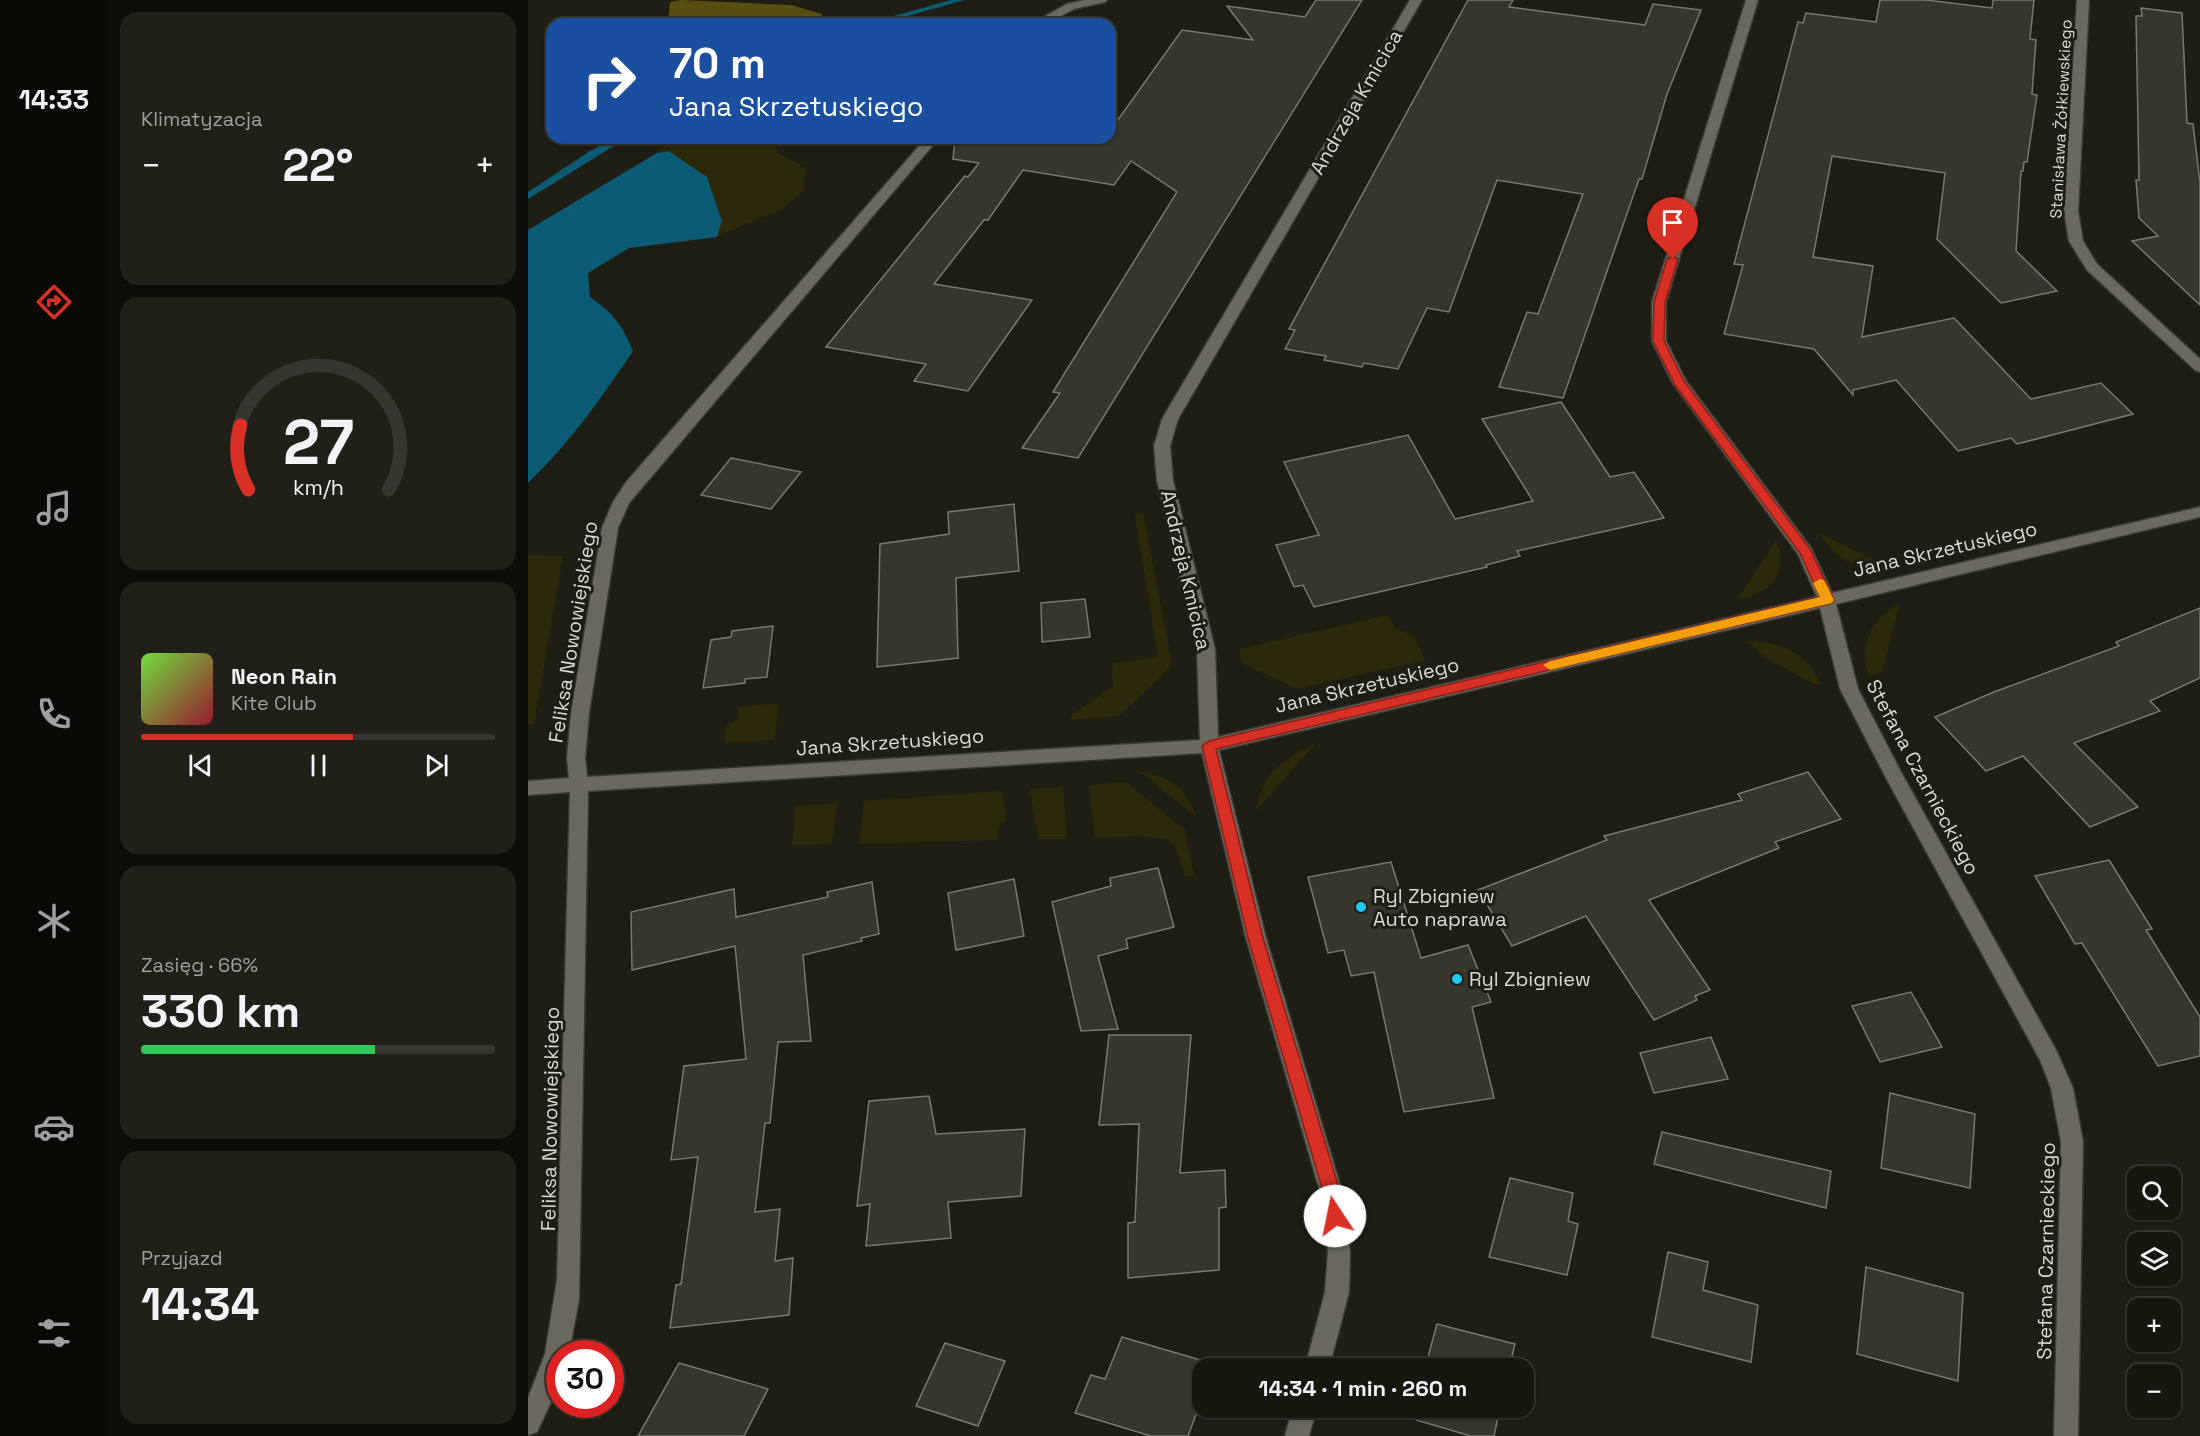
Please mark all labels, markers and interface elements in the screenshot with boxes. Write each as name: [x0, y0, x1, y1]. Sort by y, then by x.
street label: Stanisława Żółkiewskiego: [2045, 19, 2077, 219]
street label: Andrzeja Kmicica: [1304, 25, 1408, 179]
text: 70 m: [669, 37, 766, 90]
icon: right: [570, 42, 648, 120]
text: 14:33: [19, 82, 89, 117]
text: Jana Skrzetuskiego: [669, 89, 923, 124]
text: Klimatyzacja: [141, 106, 263, 132]
text: 22°: [282, 137, 354, 194]
text: −: [141, 145, 161, 187]
text: +: [475, 145, 495, 187]
pin: [1647, 197, 1698, 259]
icon: arrive: [1656, 206, 1689, 239]
icon: directions: [33, 281, 75, 323]
text: 27: [282, 403, 354, 482]
text: km/h: [292, 475, 344, 502]
icon: music: [33, 487, 75, 529]
street label: Andrzeja Kmicica: [1155, 487, 1217, 653]
street label: Jana Skrzetuskiego: [1850, 515, 2040, 583]
street label: Feliksa Nowowiejskiego: [543, 519, 603, 745]
street label: Jana Skrzetuskiego: [1272, 651, 1462, 719]
text: Neon Rain: [231, 662, 337, 690]
street label: Stefana Czarnieckiego: [1860, 675, 1986, 879]
text: Kite Club: [231, 690, 317, 716]
icon: phone: [33, 693, 75, 735]
street label: Jana Skrzetuskiego: [795, 722, 985, 762]
icon: previous: [184, 749, 217, 782]
icon: pause: [302, 749, 335, 782]
icon: next: [420, 749, 453, 782]
place label: Ryl Zbigniew Auto naprawa: [1373, 883, 1507, 932]
icon: climate: [33, 900, 75, 942]
marker: Ryl Zbigniew Auto naprawa: [1354, 900, 1368, 914]
text: Zasięg · 66%: [141, 952, 258, 978]
place label: Ryl Zbigniew: [1469, 966, 1591, 992]
marker: Ryl Zbigniew: [1450, 972, 1464, 986]
text: 330 km: [141, 983, 300, 1040]
street label: Feliksa Nowowiejskiego: [535, 1007, 565, 1231]
icon: car: [33, 1106, 75, 1148]
street label: Stefana Czarnieckiego: [2031, 1142, 2061, 1360]
map controls: [2127, 1166, 2181, 1418]
button: search: [2127, 1166, 2181, 1220]
position arrow: [1303, 1184, 1367, 1248]
button: layers: [2127, 1232, 2181, 1286]
text: Przyjazd: [141, 1245, 223, 1271]
text: 14:34: [141, 1276, 259, 1333]
button: +: [2127, 1298, 2181, 1352]
icon: filters: [33, 1312, 75, 1354]
speed limit sign: 30: [546, 1340, 624, 1418]
button: −: [2127, 1364, 2181, 1418]
text: 14:34 · 1 min · 260 m: [1259, 1374, 1467, 1402]

